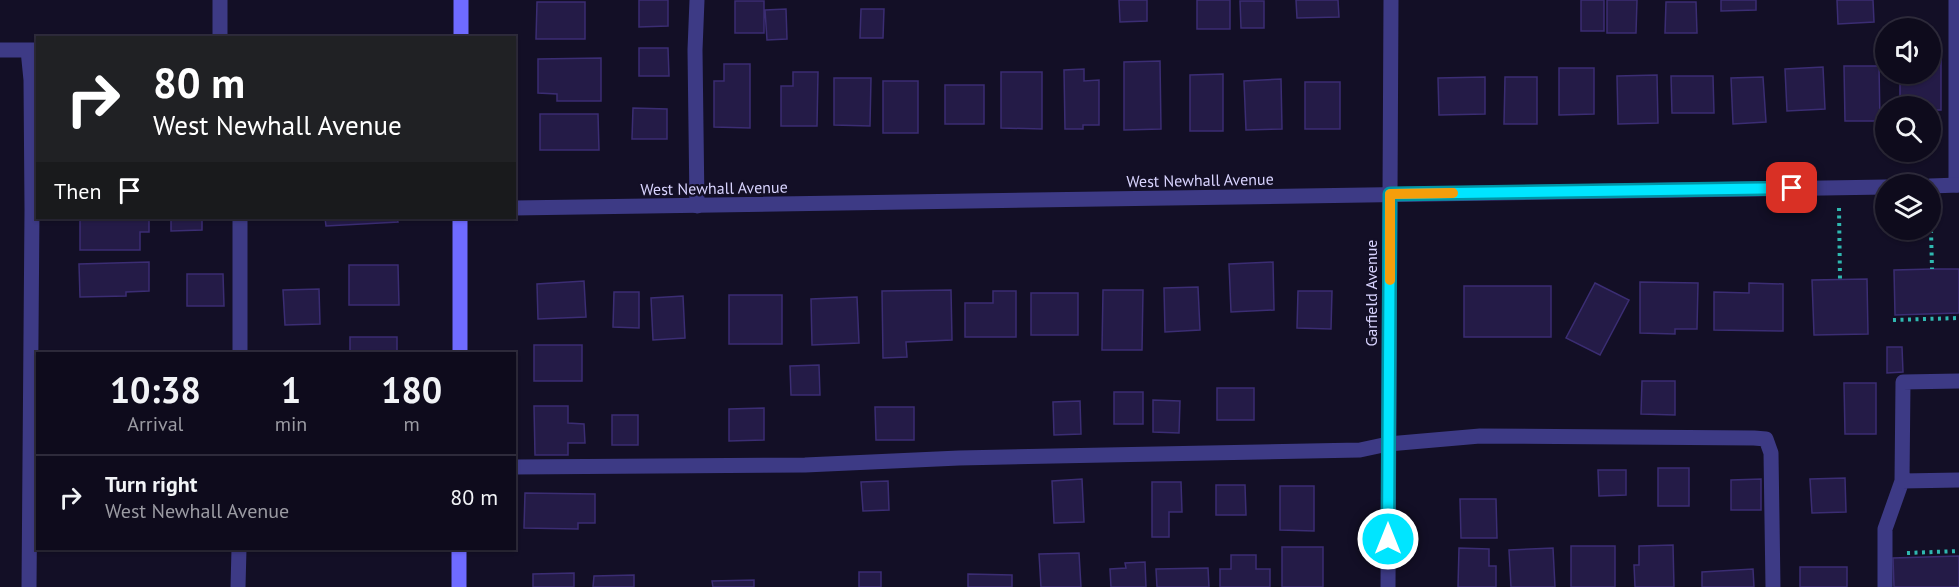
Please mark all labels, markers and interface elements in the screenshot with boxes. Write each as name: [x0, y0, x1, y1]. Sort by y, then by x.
map controls: [1875, 18, 1941, 240]
button: sound: [1875, 18, 1941, 84]
text: 80 m: [153, 55, 245, 110]
icon: right: [54, 60, 132, 138]
button: search: [1875, 96, 1941, 162]
text: West Newhall Avenue: [153, 108, 402, 142]
pin: [1766, 162, 1817, 213]
street label: West Newhall Avenue: [1126, 169, 1274, 191]
icon: arrive: [1775, 171, 1808, 204]
icon: arrive: [113, 174, 146, 207]
button: layers: [1875, 174, 1941, 240]
text: Then: [54, 177, 101, 205]
street label: West Newhall Avenue: [640, 177, 788, 199]
street label: Garfield Avenue: [1361, 240, 1381, 346]
text: 10:38: [110, 366, 201, 413]
text: 1: [281, 366, 301, 413]
text: 180: [381, 366, 442, 413]
text: Arrival: [127, 411, 183, 437]
text: min: [275, 411, 307, 437]
text: m: [404, 411, 420, 437]
text: Turn right: [105, 470, 197, 498]
icon: right: [54, 481, 87, 514]
text: 80 m: [450, 483, 498, 511]
text: West Newhall Avenue: [105, 498, 289, 524]
position arrow: [1356, 507, 1420, 571]

